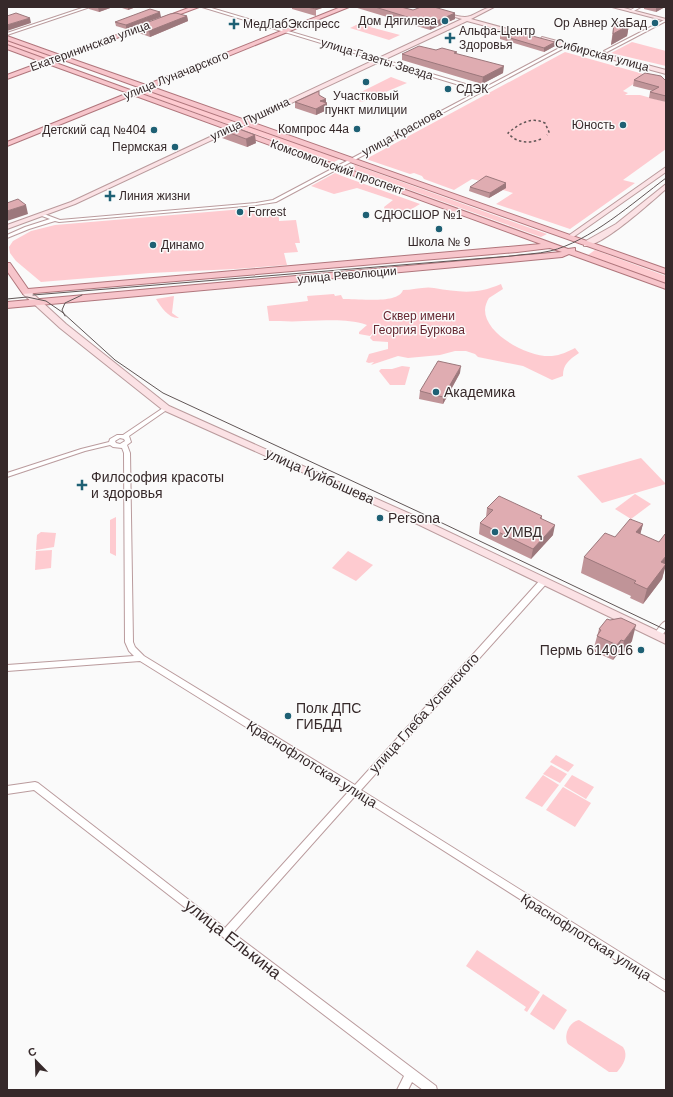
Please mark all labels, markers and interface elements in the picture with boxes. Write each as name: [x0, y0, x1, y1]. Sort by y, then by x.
place label: Дом Дягилева: [358, 14, 437, 28]
marker: Дом Дягилева: [440, 16, 450, 26]
place label: Ор Авнер ХаБад: [554, 16, 647, 30]
place label: МедЛабЭкспресс: [243, 17, 340, 31]
street label: Екатерининская улица: [28, 18, 152, 74]
marker: МедЛабЭкспресс: [228, 18, 240, 30]
marker: Ор Авнер ХаБад: [650, 18, 660, 28]
place label: Альфа-Центр Здоровья: [459, 24, 535, 52]
marker: Альфа-Центр Здоровья: [444, 32, 456, 44]
street label: улица Газеты Звезда: [319, 35, 435, 83]
street label: Сибирская улица: [554, 36, 651, 74]
street label: улица Луначарского: [122, 47, 231, 102]
marker: Участковый пункт милиции: [361, 77, 371, 87]
place label: СДЭК: [456, 82, 488, 96]
marker: СДЭК: [443, 84, 453, 94]
place label: Участковый пункт милиции: [325, 89, 407, 117]
street label: улица Пушкина: [208, 94, 292, 143]
street label: улица Краснова: [359, 105, 445, 159]
place label: Юность: [572, 118, 615, 132]
marker: Юность: [618, 120, 628, 130]
place label: Компрос 44а: [278, 122, 349, 136]
place label: Детский сад №404: [42, 123, 146, 137]
marker: Компрос 44а: [352, 124, 362, 134]
marker: Детский сад №404: [149, 125, 159, 135]
street label: Комсомольский проспект: [269, 136, 406, 198]
place label: Пермская: [112, 140, 167, 154]
marker: Пермская: [170, 142, 180, 152]
place label: Линия жизни: [119, 189, 190, 203]
marker: Линия жизни: [104, 190, 116, 202]
place label: Forrest: [248, 205, 287, 219]
marker: Forrest: [235, 207, 245, 217]
place label: СДЮСШОР №1: [374, 208, 463, 222]
marker: СДЮСШОР №1: [361, 210, 371, 220]
marker: Школа № 9: [434, 224, 444, 234]
place label: Школа № 9: [408, 235, 471, 249]
place label: Динамо: [161, 238, 204, 252]
marker: Динамо: [148, 240, 158, 250]
street label: улица Революции: [297, 264, 397, 286]
park label: Сквер имени Георгия Буркова: [373, 309, 465, 337]
place label: Академика: [444, 384, 515, 400]
marker: Академика: [431, 387, 441, 397]
street label: улица Куйбышева: [263, 445, 377, 507]
place label: Философия красоты и здоровья: [91, 469, 224, 501]
marker: Философия красоты и здоровья: [76, 479, 88, 491]
place label: Persona: [388, 510, 440, 526]
marker: Persona: [375, 513, 385, 523]
place label: УМВД: [503, 524, 543, 540]
marker: УМВД: [490, 527, 500, 537]
place label: Пермь 614016: [540, 642, 633, 658]
marker: Пермь 614016: [636, 645, 646, 655]
street label: улица Глеба Успенского: [366, 650, 482, 776]
place label: Полк ДПС ГИБДД: [296, 700, 361, 732]
marker: Полк ДПС ГИБДД: [283, 711, 293, 721]
street label: Краснофлотская улица: [244, 717, 380, 811]
street label: Краснофлотская улица: [518, 890, 654, 984]
street label: улица Елькина: [181, 896, 285, 983]
north arrow: [16, 1041, 56, 1081]
text: С: [26, 1045, 38, 1059]

